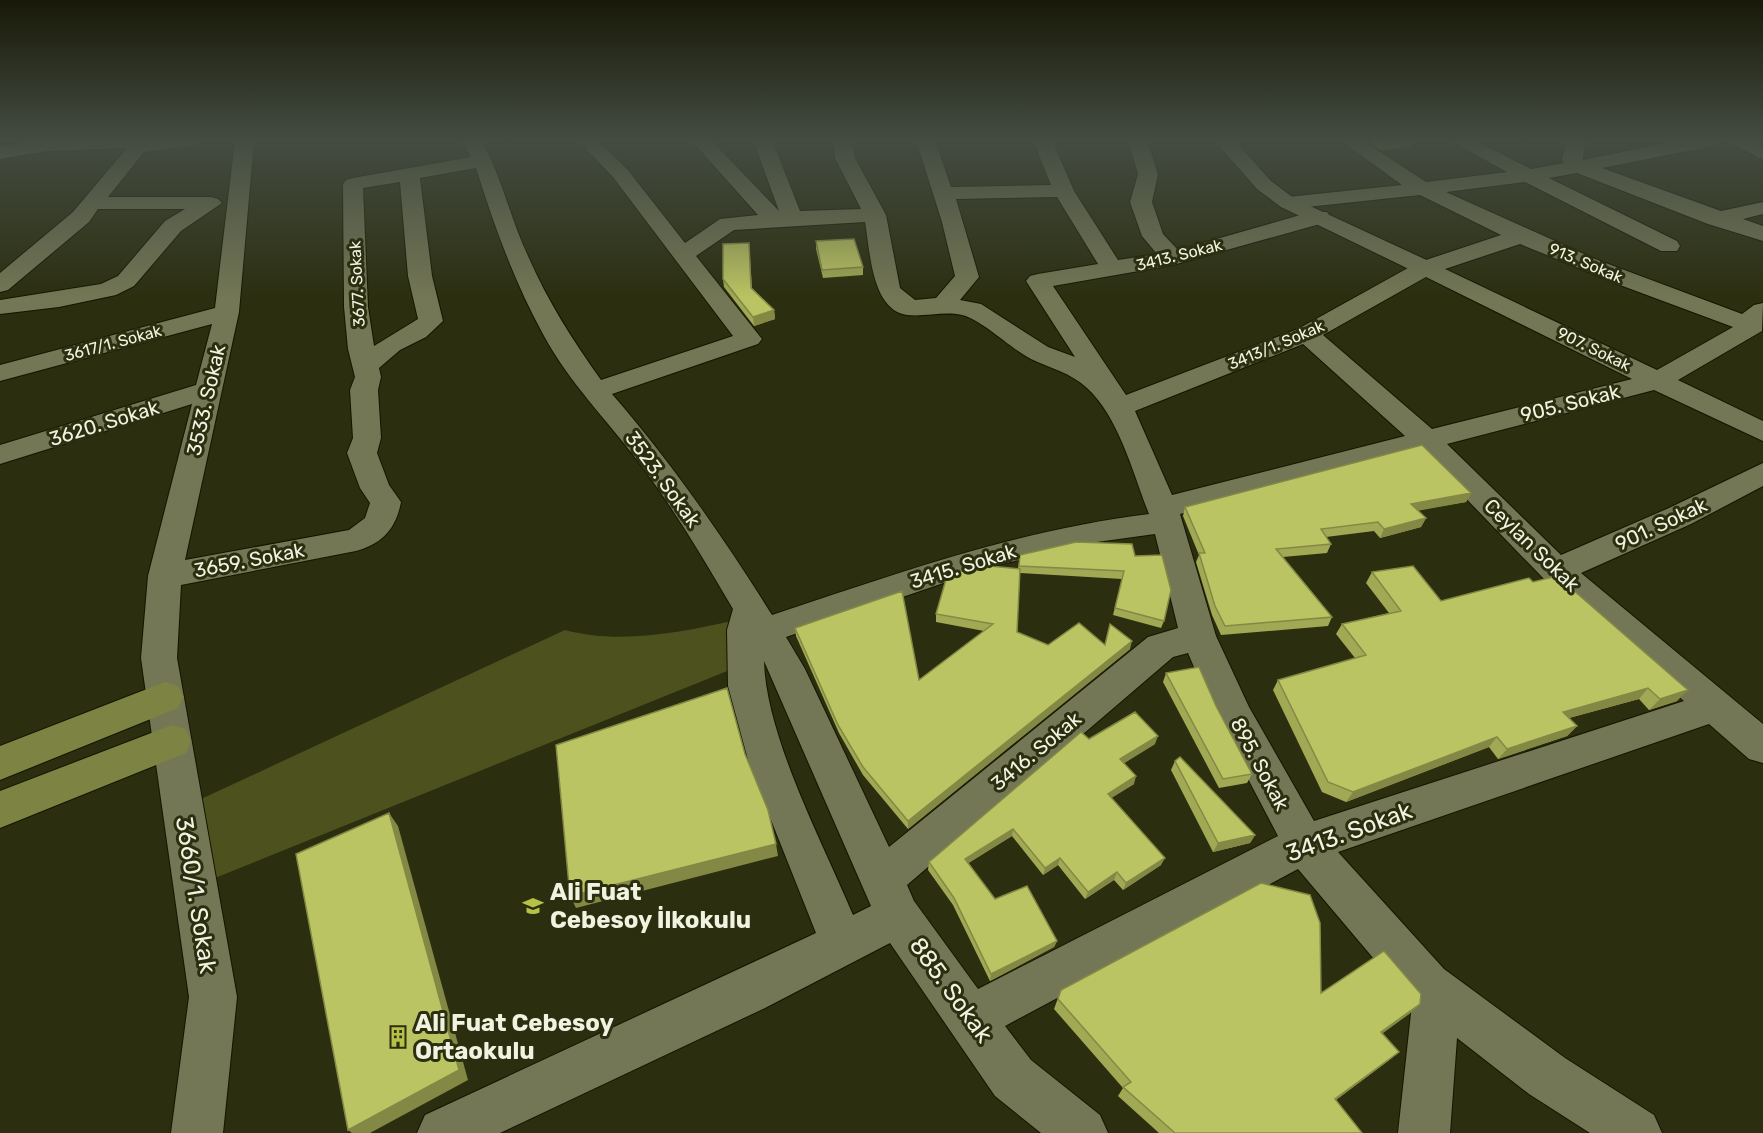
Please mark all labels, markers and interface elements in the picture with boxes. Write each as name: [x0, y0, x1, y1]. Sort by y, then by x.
street label: 3413. Sokak: [1134, 235, 1225, 275]
street label: 913. Sokak: [1546, 239, 1626, 287]
street label: 3677. Sokak: [345, 240, 369, 328]
street label: 3413/1. Sokak: [1225, 316, 1328, 374]
street label: 3617/1. Sokak: [62, 321, 164, 365]
street label: 907. Sokak: [1554, 323, 1634, 375]
street label: 3533. Sokak: [182, 341, 231, 458]
street label: 905. Sokak: [1518, 379, 1623, 427]
street label: 3620. Sokak: [46, 395, 162, 451]
street label: 3523. Sokak: [620, 426, 706, 532]
street label: 901. Sokak: [1611, 492, 1711, 556]
street label: Ceylan Sokak: [1479, 493, 1585, 597]
street label: 3659. Sokak: [192, 537, 307, 582]
street label: 3415. Sokak: [907, 538, 1020, 594]
street label: 3416. Sokak: [986, 706, 1086, 796]
street label: 895. Sokak: [1226, 714, 1295, 815]
street label: 3413. Sokak: [1282, 796, 1416, 868]
street label: 3660/1. Sokak: [170, 815, 222, 976]
place label: Ali Fuat Cebesoy İlkokulu: [550, 878, 751, 934]
school or university icon: Ali Fuat Cebesoy İlkokulu: [521, 894, 545, 918]
street label: 885. Sokak: [904, 932, 999, 1048]
place label: Ali Fuat Cebesoy Ortaokulu: [415, 1009, 614, 1065]
building icon: Ali Fuat Cebesoy Ortaokulu: [386, 1025, 410, 1049]

